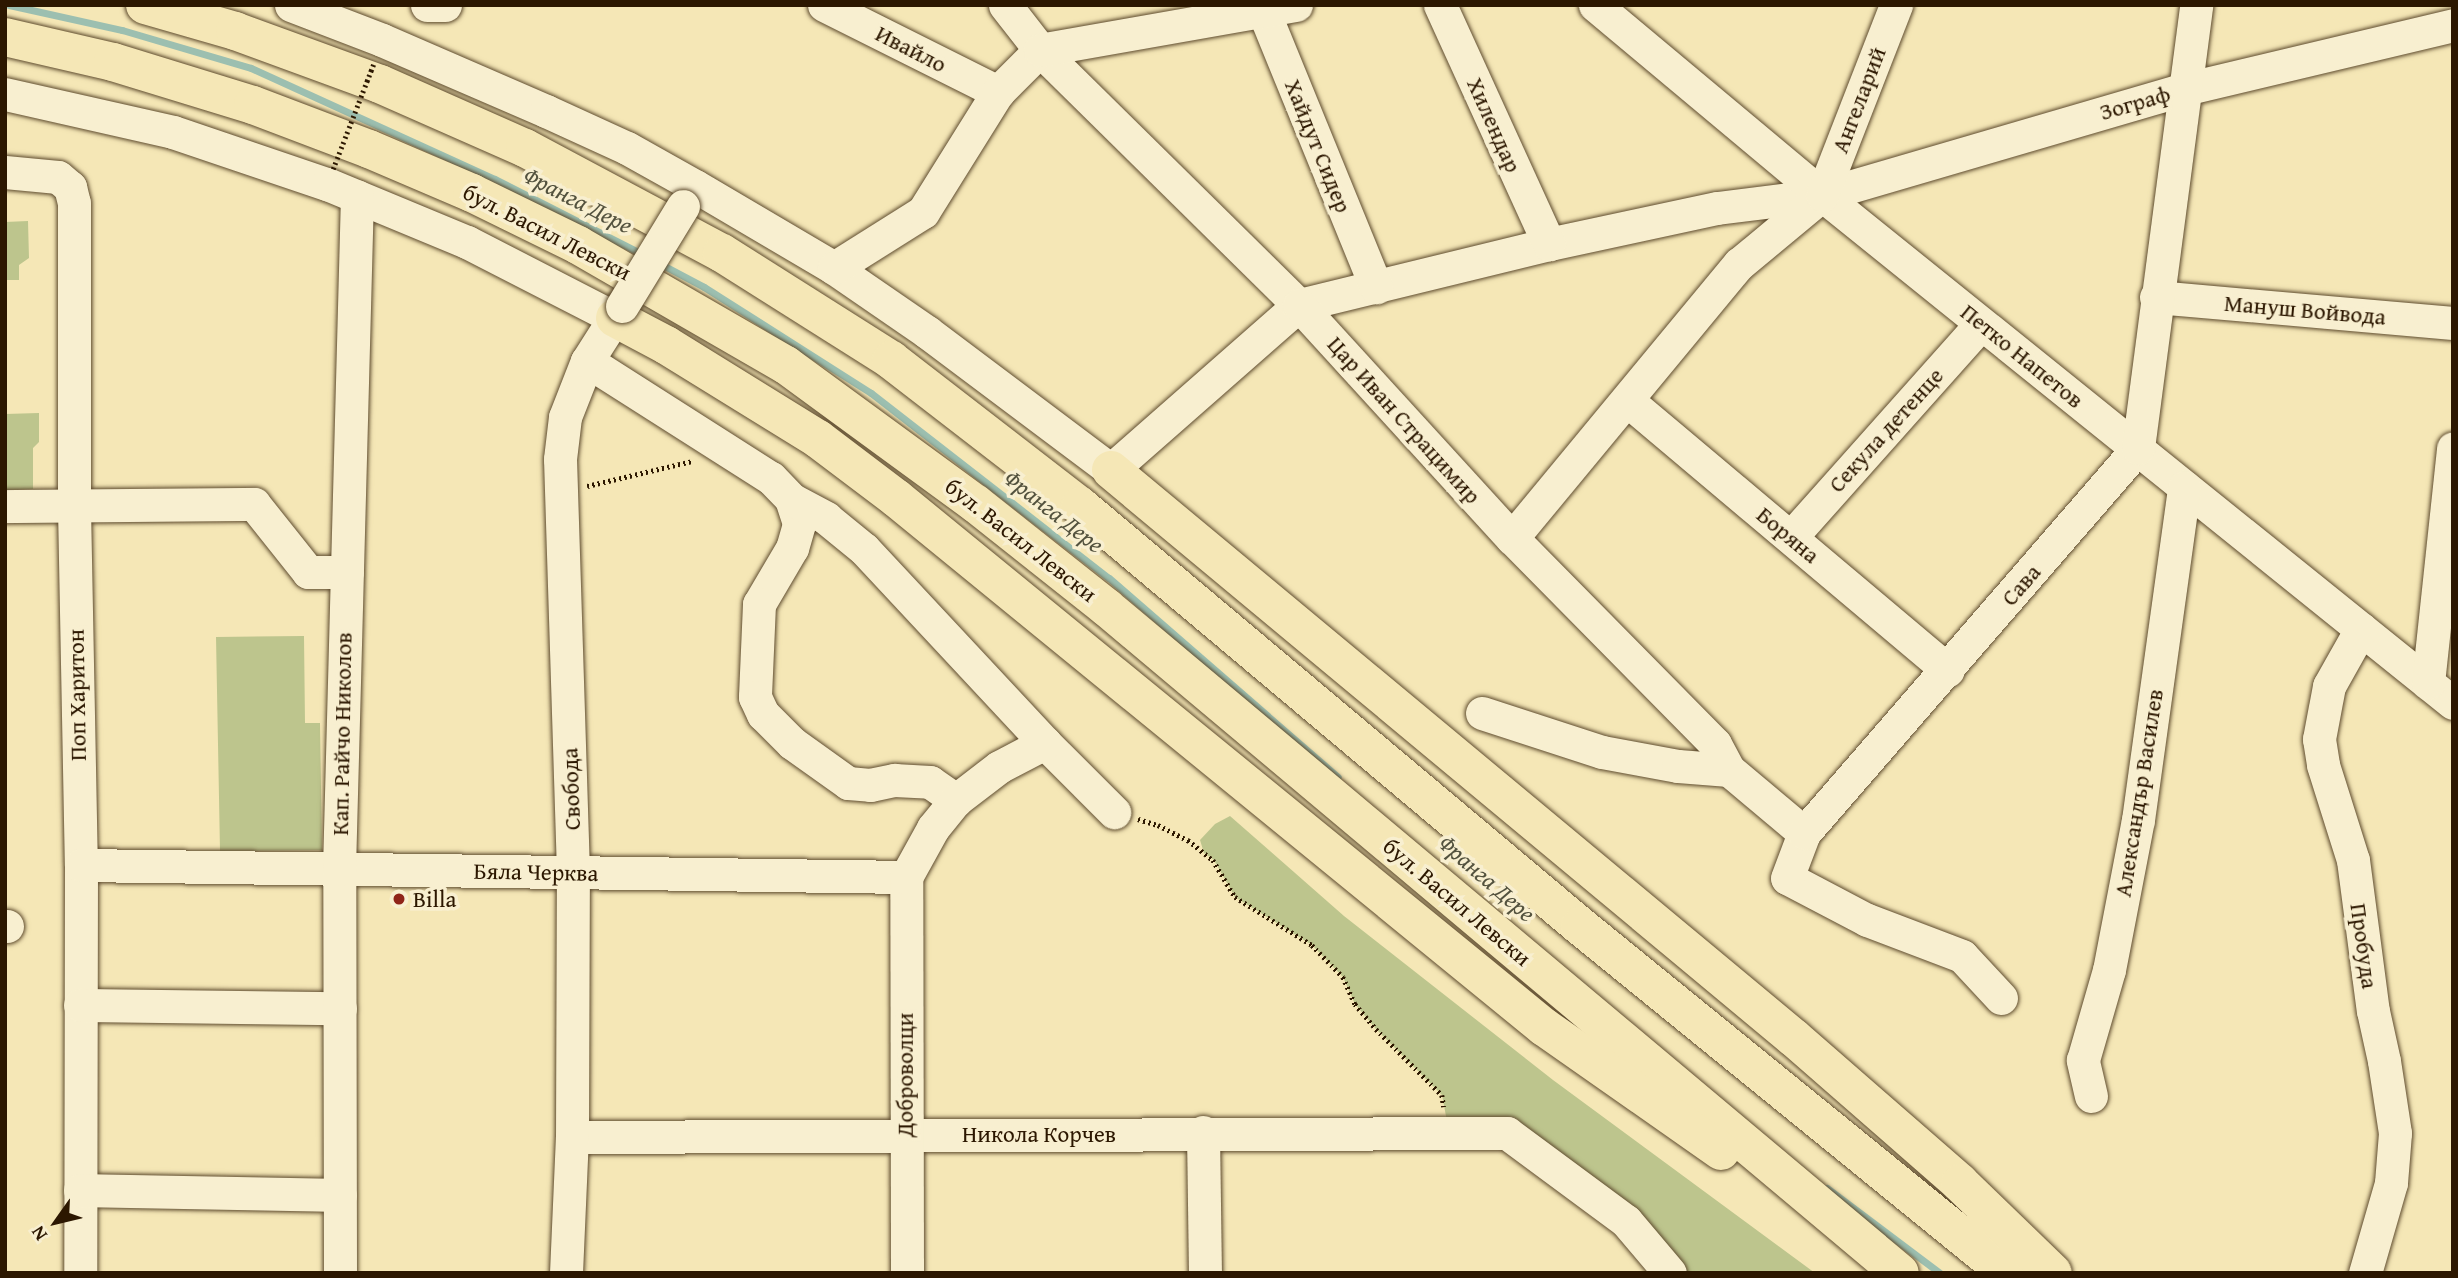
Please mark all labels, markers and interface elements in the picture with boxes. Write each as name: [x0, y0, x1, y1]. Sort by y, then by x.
street label: Ивайло: [871, 20, 951, 78]
street label: Ангеларий: [1826, 43, 1892, 157]
street label: Хилендар: [1461, 73, 1527, 177]
street label: Хайдут Сидер: [1279, 75, 1357, 217]
street label: Зограф: [2097, 80, 2173, 126]
water label: Франга Дере: [519, 160, 637, 240]
street label: бул. Васил Левски: [458, 178, 636, 286]
street label: Mануш Войвода: [2223, 289, 2387, 331]
street label: Петко Напетов: [1955, 298, 2089, 414]
street label: Цар Иван Страцимир: [1322, 331, 1486, 509]
street label: Секула детенце: [1823, 362, 1949, 498]
water label: Франга Дере: [998, 463, 1110, 559]
street label: бул. Васил Левски: [940, 472, 1102, 608]
street label: Боряна: [1751, 501, 1825, 569]
street label: Сава: [1996, 559, 2046, 611]
street label: Поп Харитон: [62, 629, 92, 761]
street label: Кап. Райчо Николов: [326, 632, 358, 836]
street label: Александър Василев: [2109, 687, 2169, 899]
street label: Свобода: [556, 747, 586, 831]
water label: Франга Дере: [1433, 828, 1541, 928]
street label: бул. Васил Левски: [1377, 832, 1537, 972]
street label: Бяла Черква: [473, 857, 599, 887]
place label: Billa: [413, 885, 456, 913]
marker: Billa: [391, 891, 407, 907]
street label: Прoбудa: [2344, 902, 2384, 990]
street label: Доброволци: [891, 1013, 919, 1137]
street label: Никола Корчев: [962, 1120, 1116, 1148]
north arrow: [21, 1187, 91, 1257]
text: N: [23, 1221, 54, 1247]

